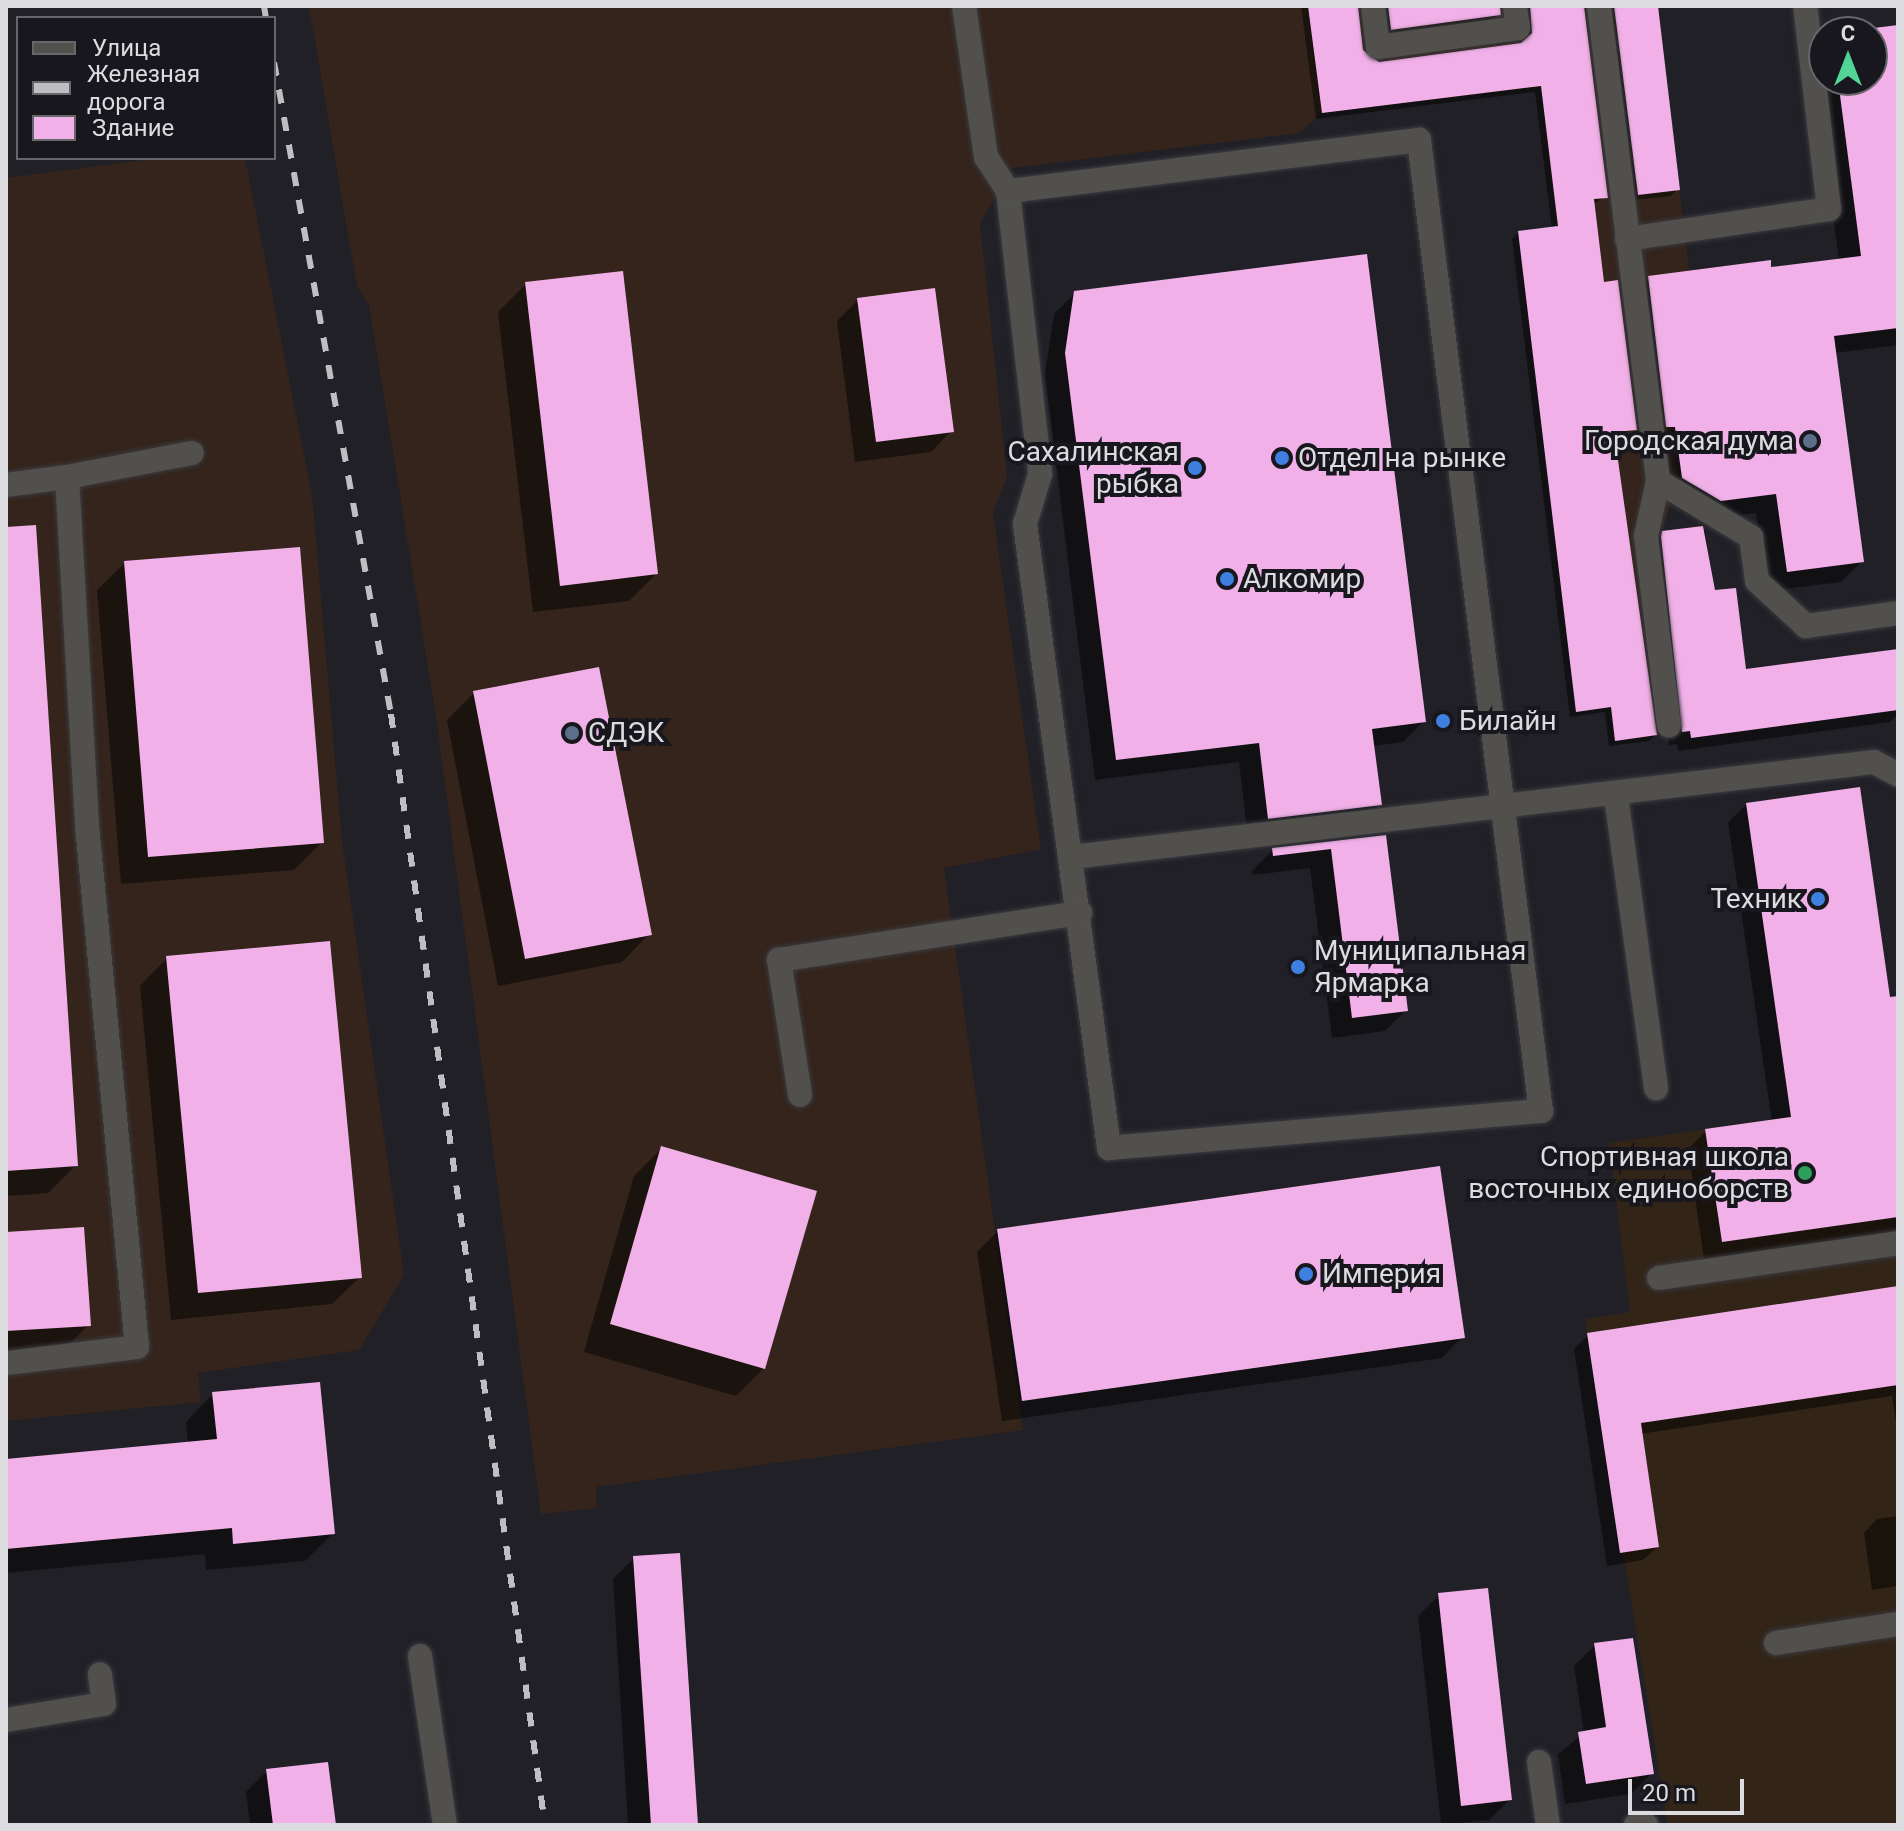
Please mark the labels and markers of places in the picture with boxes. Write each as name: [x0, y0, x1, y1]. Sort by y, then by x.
place label: Городская дума: [1584, 424, 1794, 458]
marker: Городская дума: [1801, 432, 1819, 450]
place label: Сахалинская рыбка: [1008, 435, 1179, 501]
place label: Отдел на рынке: [1298, 441, 1506, 475]
marker: Отдел на рынке: [1273, 449, 1291, 467]
marker: Сахалинская рыбка: [1186, 459, 1204, 477]
place label: Алкомир: [1243, 562, 1361, 596]
marker: Алкомир: [1218, 570, 1236, 588]
place label: Билайн: [1459, 704, 1557, 738]
marker: Билайн: [1434, 712, 1452, 730]
place label: СДЭК: [588, 716, 664, 750]
marker: СДЭК: [563, 724, 581, 742]
place label: Техник: [1710, 882, 1802, 916]
marker: Техник: [1809, 890, 1827, 908]
place label: Муниципальная Ярмарка: [1314, 934, 1526, 1000]
marker: Муниципальная Ярмарка: [1289, 958, 1307, 976]
place label: Спортивная школа восточных единоборств: [1468, 1140, 1789, 1206]
marker: Спортивная школа восточных единоборств: [1796, 1164, 1814, 1182]
place label: Империя: [1322, 1257, 1441, 1291]
marker: Империя: [1297, 1265, 1315, 1283]

